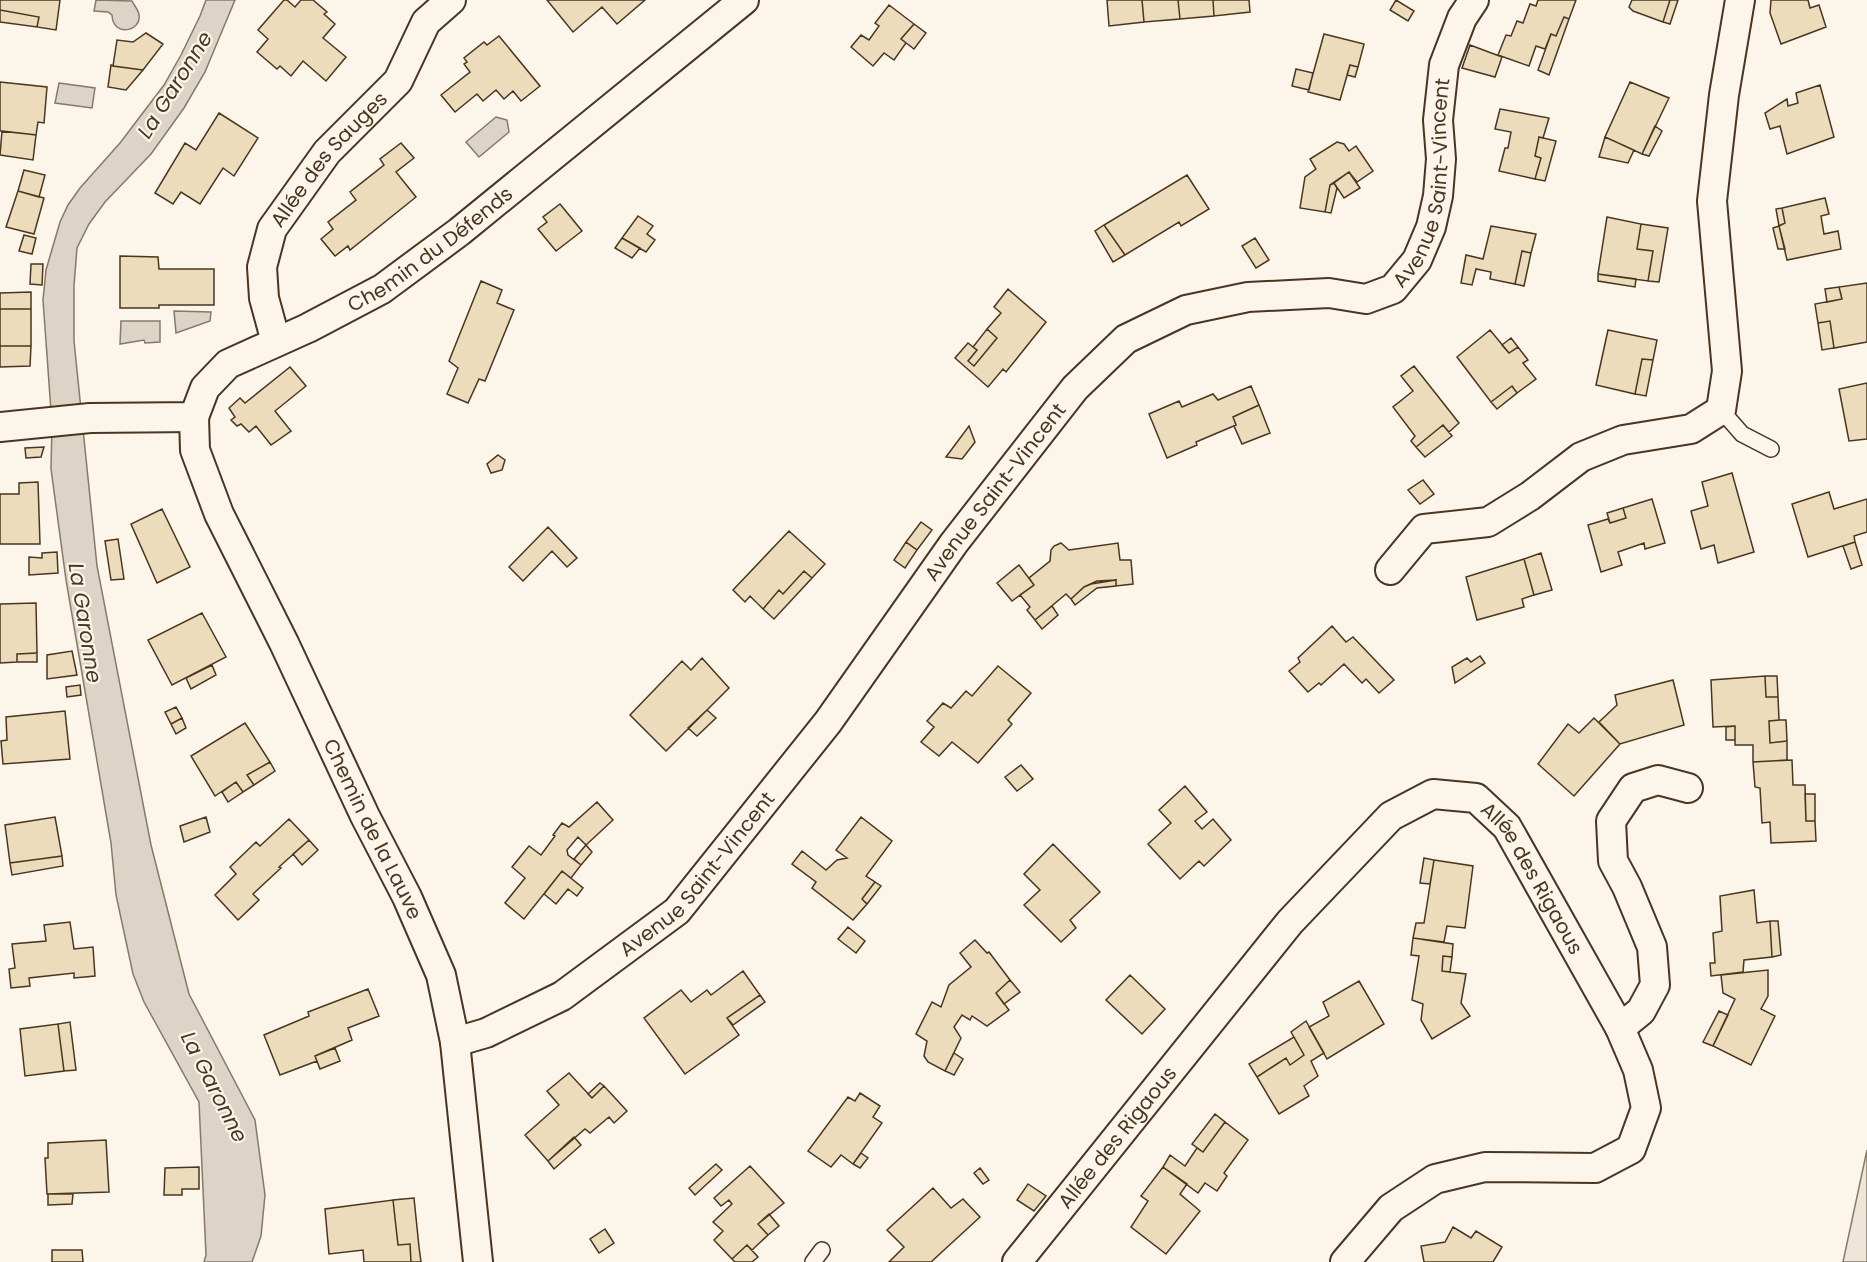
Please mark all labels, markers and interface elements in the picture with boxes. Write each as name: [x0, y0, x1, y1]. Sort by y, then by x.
water label: La Garonne: [130, 26, 219, 144]
street label: Avenue Saint-Vincent: [1386, 77, 1456, 293]
street label: Allée des Sauges: [264, 85, 394, 233]
street label: Chemin du Défends: [342, 180, 518, 319]
street label: Avenue Saint-Vincent: [918, 397, 1072, 587]
water label: La Garonne: [62, 561, 109, 685]
street label: Chemin de la Lauve: [317, 734, 429, 924]
street label: Avenue Saint-Vincent: [613, 786, 781, 963]
street label: Allée des Rigaous: [1475, 795, 1590, 960]
water label: La Garonne: [174, 1026, 255, 1147]
street label: Allée des Rigaous: [1051, 1060, 1183, 1214]

